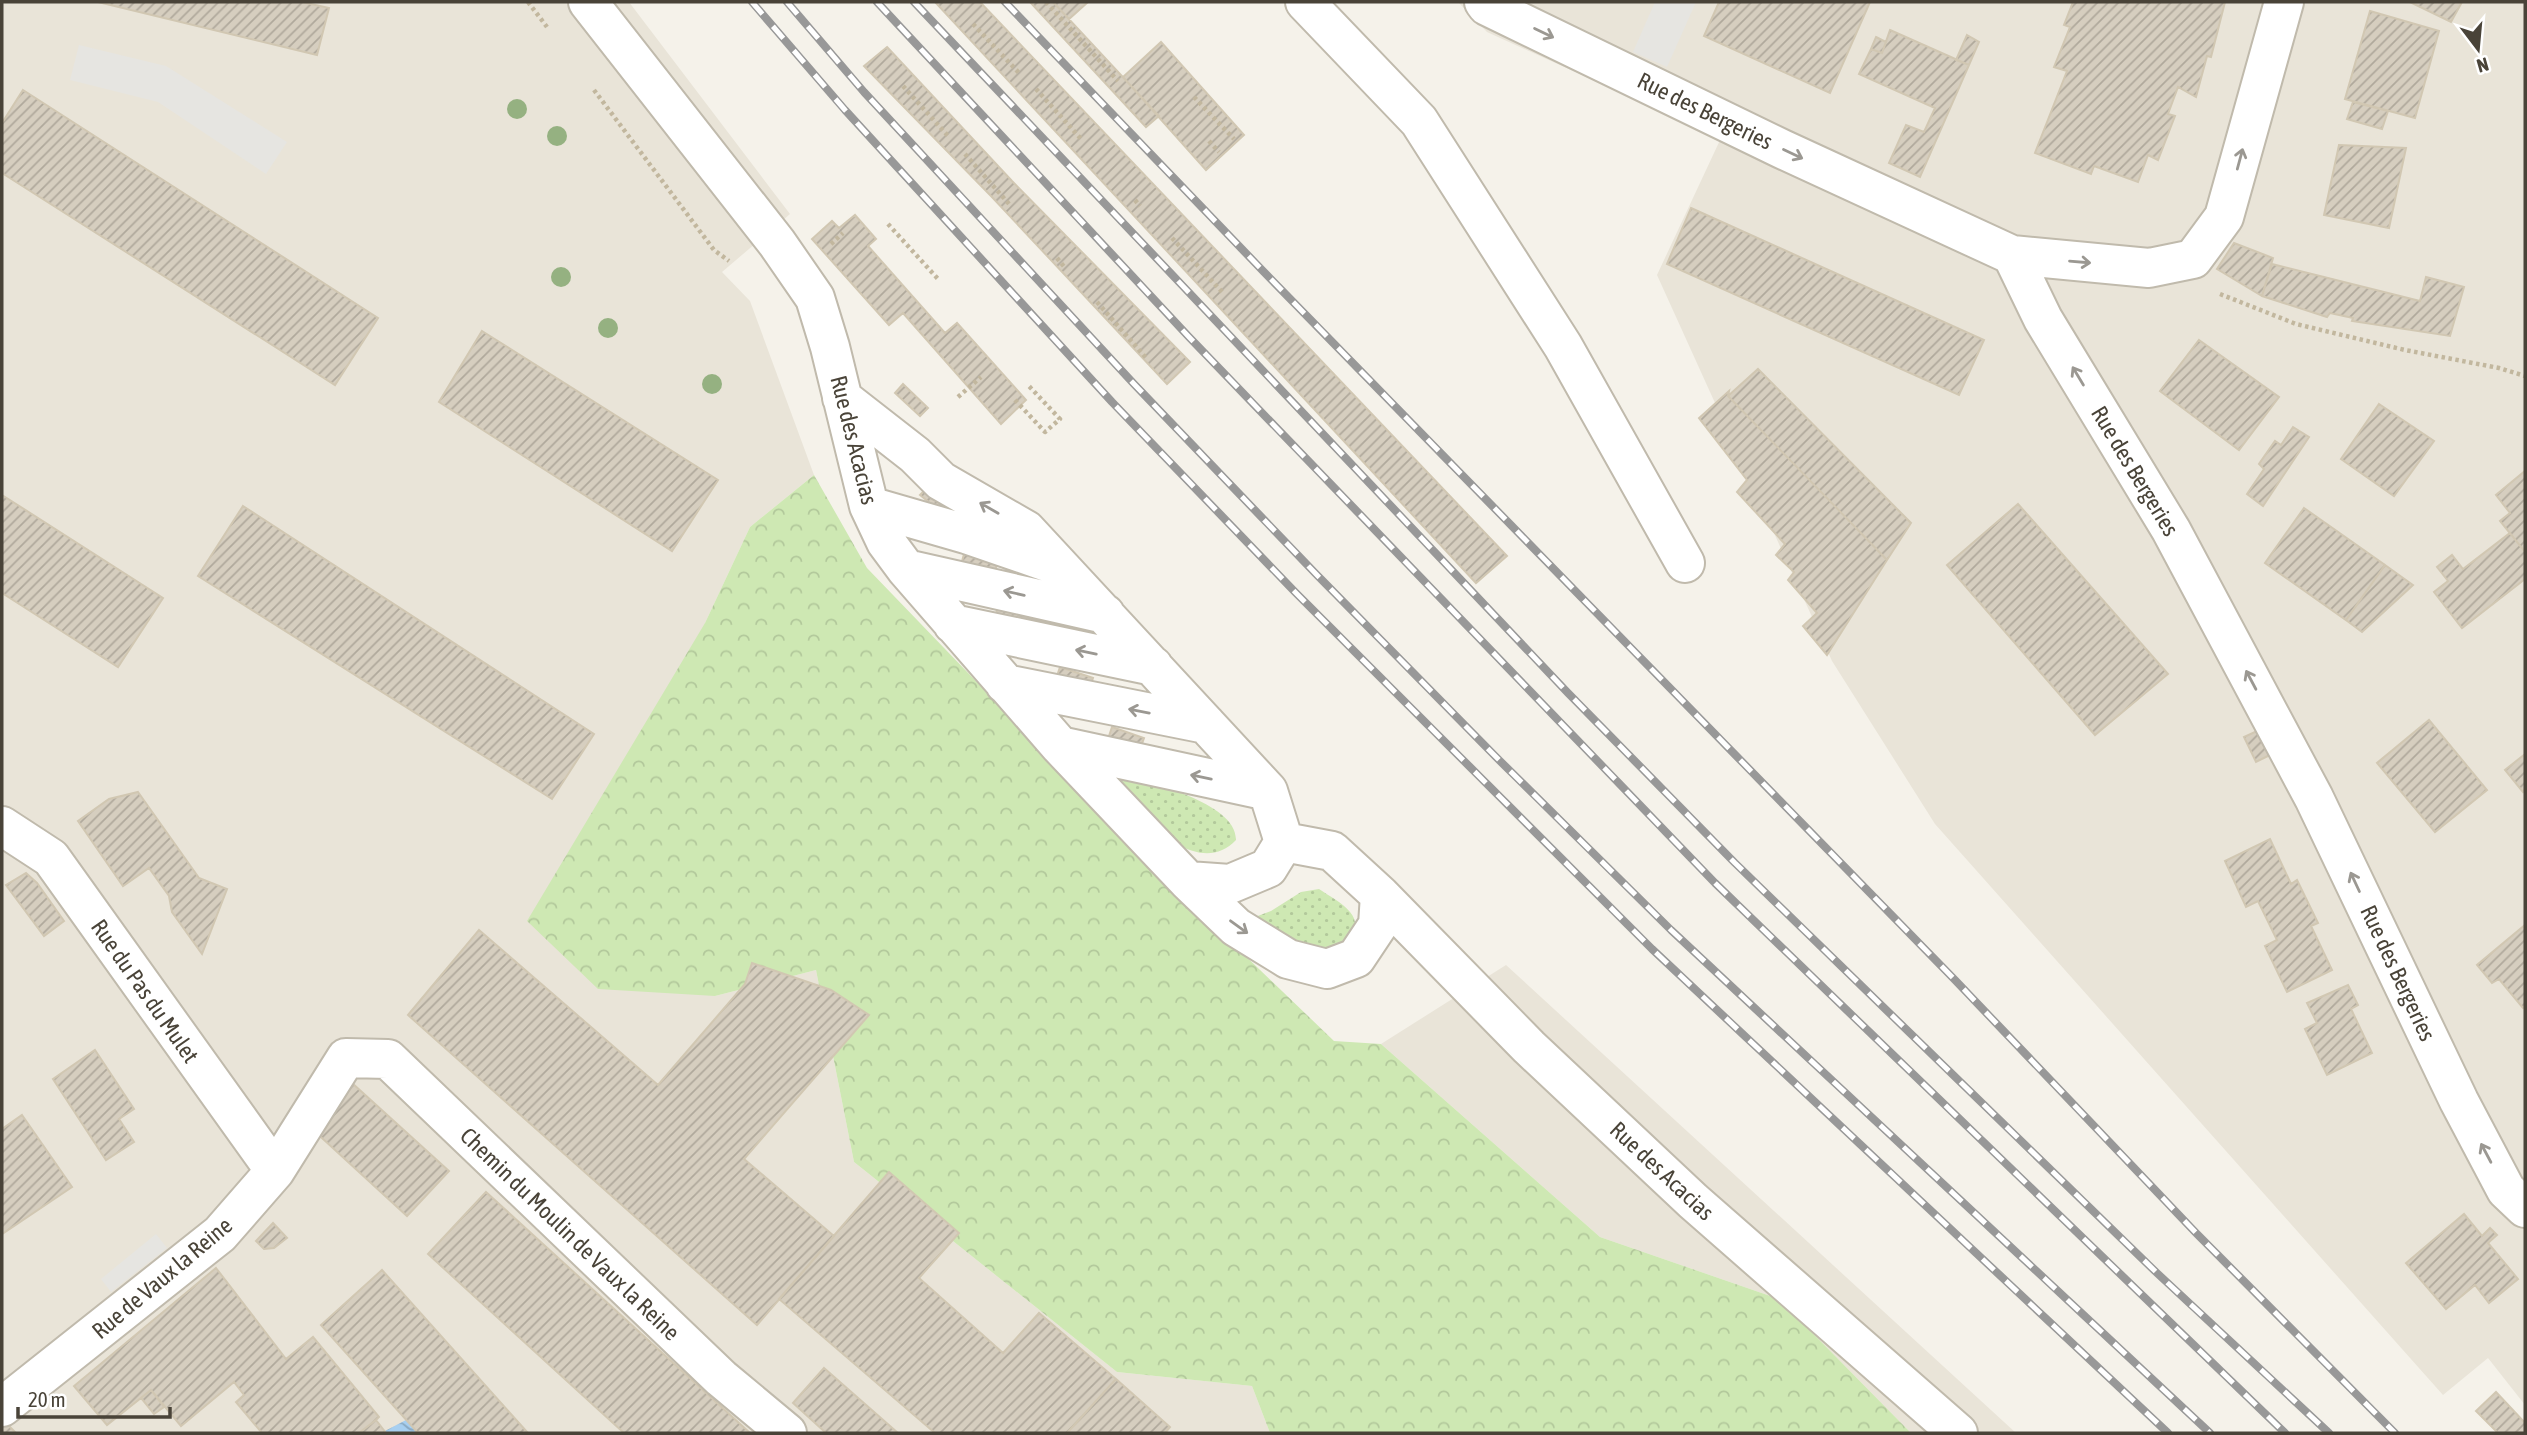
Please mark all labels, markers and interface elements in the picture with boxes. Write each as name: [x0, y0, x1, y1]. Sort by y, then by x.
north arrow: [2443, 14, 2513, 84]
one-way arrow: [1533, 27, 1554, 41]
text: N: [2474, 53, 2491, 77]
street label: Rue des Bergeries: [1633, 67, 1777, 155]
one-way arrow: [1782, 148, 1803, 161]
one-way arrow: [2235, 148, 2248, 170]
one-way arrow: [2068, 255, 2090, 268]
one-way arrow: [2071, 366, 2085, 386]
street label: Rue des Acacias: [825, 373, 883, 507]
street label: Rue des Bergeries: [2086, 401, 2184, 541]
one-way arrow: [979, 501, 1000, 514]
one-way arrow: [1003, 586, 1026, 599]
one-way arrow: [1075, 645, 1098, 659]
one-way arrow: [2244, 670, 2257, 691]
one-way arrow: [1128, 703, 1151, 717]
one-way arrow: [1190, 769, 1213, 783]
one-way arrow: [2347, 872, 2361, 893]
street label: Rue des Bergeries: [2355, 901, 2441, 1045]
street label: Rue du Pas du Mulet: [86, 914, 204, 1068]
one-way arrow: [1229, 919, 1248, 934]
street label: Rue des Acacias: [1605, 1117, 1719, 1225]
street label: Chemin du Moulin de Vaux la Reine: [455, 1122, 685, 1346]
one-way arrow: [2479, 1143, 2493, 1164]
street label: Rue de Vaux la Reine: [87, 1212, 237, 1344]
scale bar: [18, 1376, 170, 1420]
text: 20 m: [28, 1387, 66, 1411]

